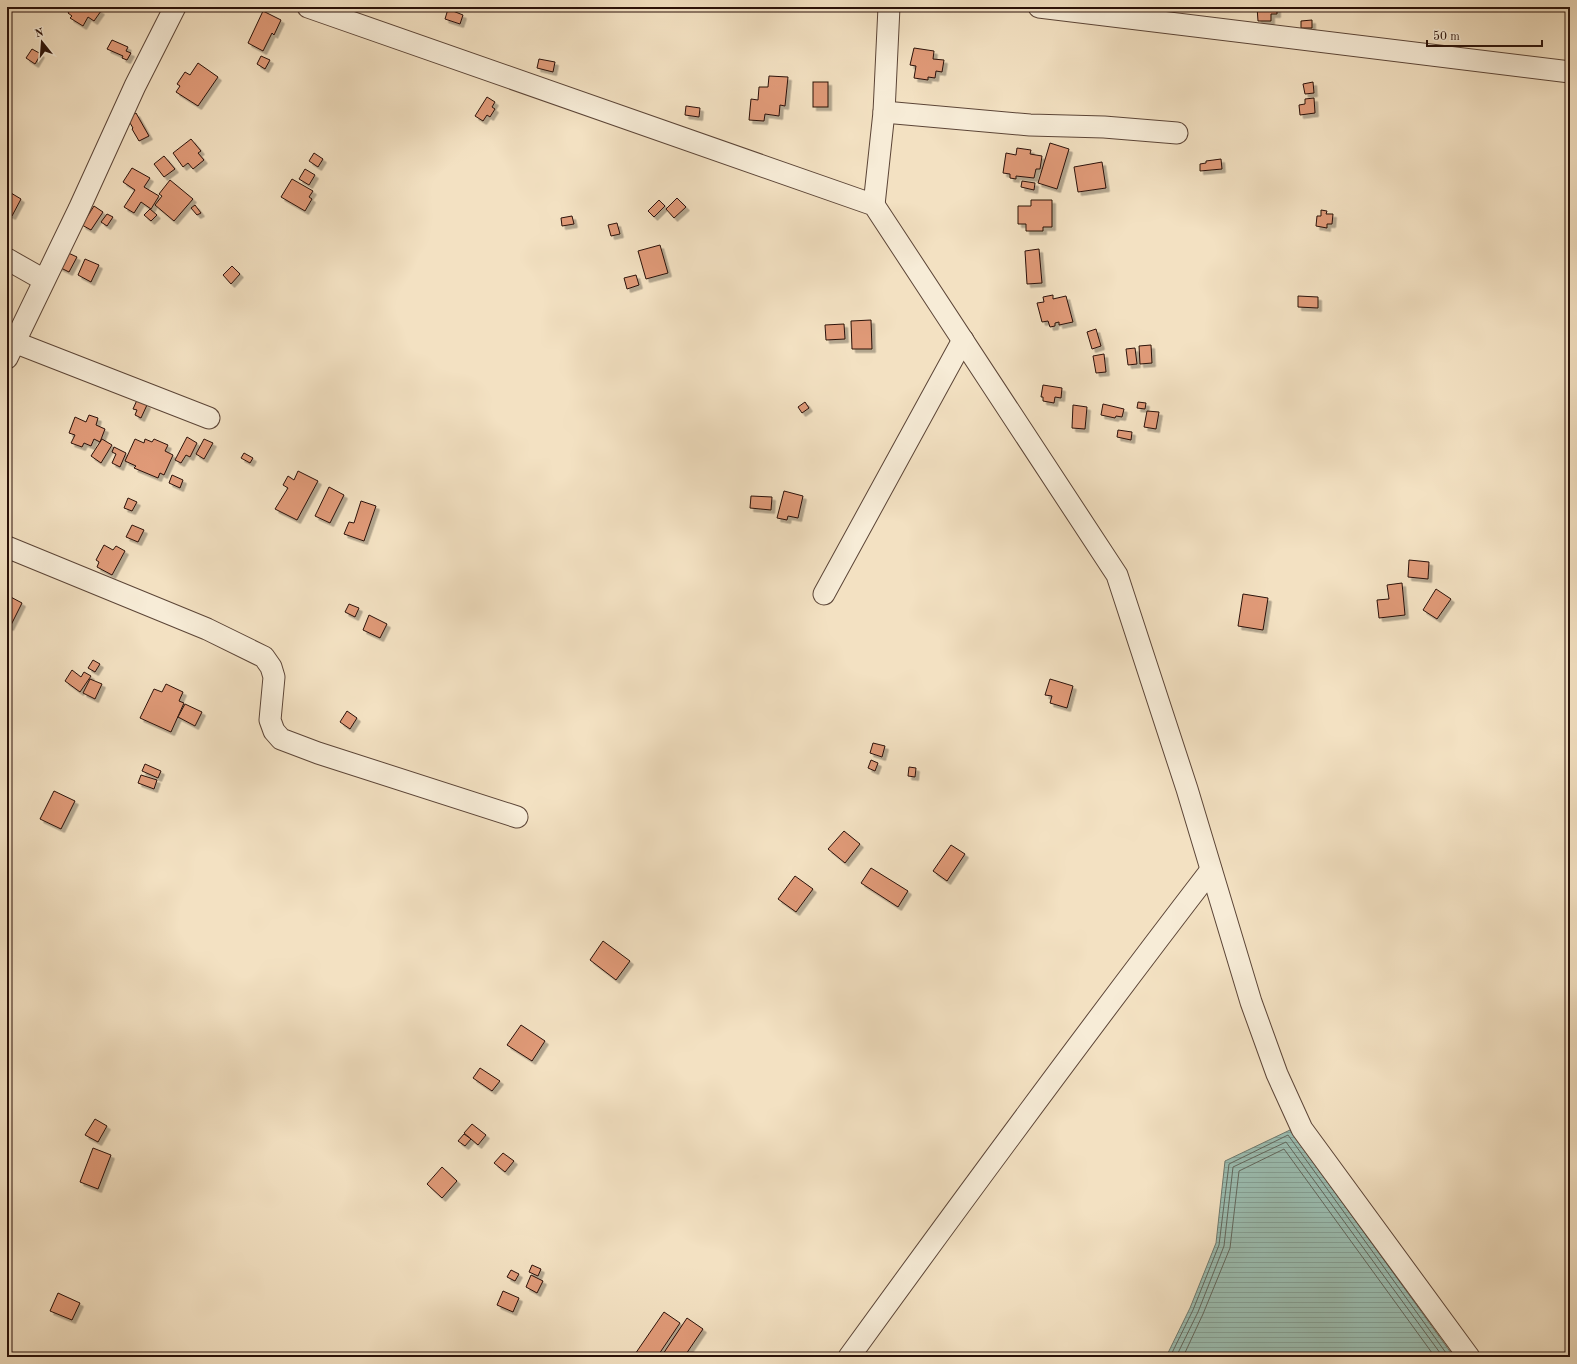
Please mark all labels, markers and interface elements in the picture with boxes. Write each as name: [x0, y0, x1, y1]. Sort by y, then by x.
north arrow: [22, 22, 62, 62]
scale bar: [1427, 22, 1542, 48]
text: N: [34, 27, 46, 40]
text: 50 m: [1433, 30, 1460, 43]

